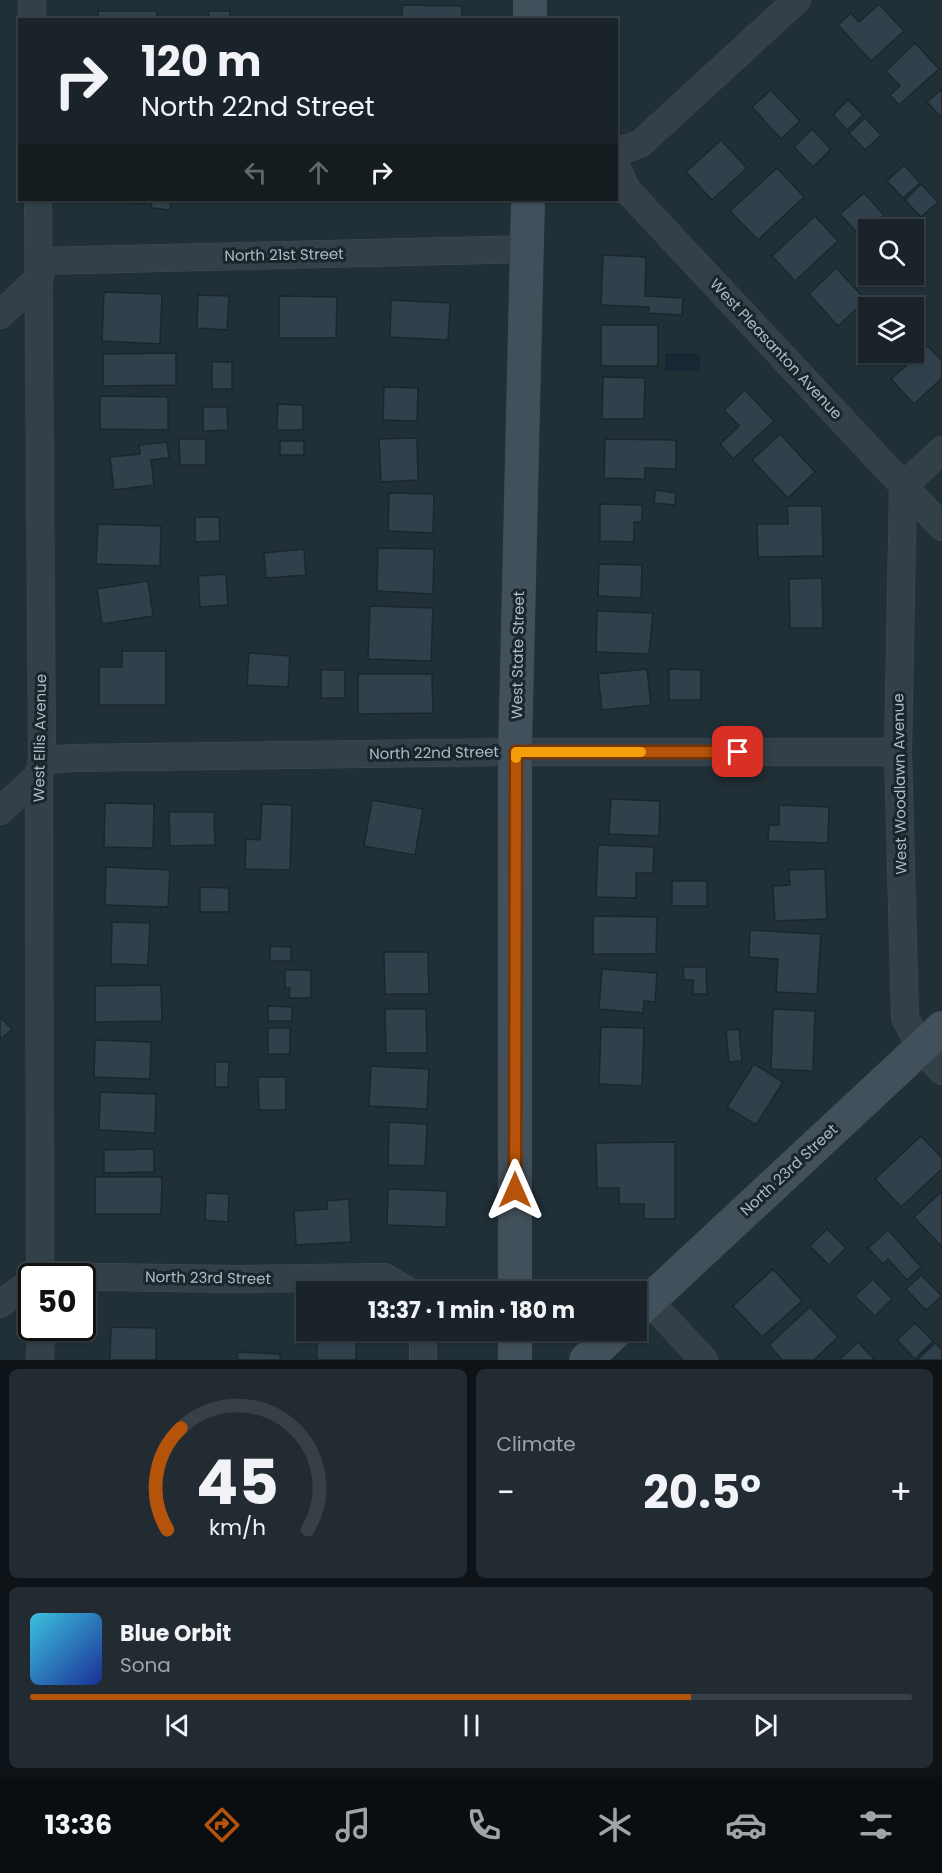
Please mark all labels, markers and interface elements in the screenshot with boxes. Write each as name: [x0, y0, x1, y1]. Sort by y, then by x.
text: 120 m: [141, 32, 262, 91]
icon: right: [42, 42, 120, 120]
text: North 22nd Street: [141, 88, 375, 125]
icon: left: [239, 156, 272, 189]
icon: ahead: [302, 156, 335, 189]
icon: right: [365, 156, 398, 189]
map controls: [858, 219, 924, 363]
button: search: [858, 219, 924, 285]
street label: North 21st Street: [224, 243, 344, 266]
street label: West Pleasanton Avenue: [705, 274, 847, 424]
button: layers: [858, 297, 924, 363]
street label: West State Street: [506, 591, 529, 719]
street label: West Ellis Avenue: [28, 674, 51, 802]
street label: West Woodlawn Avenue: [887, 693, 912, 875]
pin: [712, 726, 763, 777]
icon: arrive: [721, 735, 754, 768]
street label: North 22nd Street: [369, 741, 499, 764]
street label: North 23rd Street: [735, 1119, 842, 1220]
position arrow: [483, 1158, 547, 1222]
speed limit sign: 50: [18, 1263, 96, 1341]
street label: North 23rd Street: [145, 1266, 271, 1289]
text: 13:37 · 1 min · 180 m: [368, 1295, 575, 1326]
text: Climate: [497, 1430, 576, 1458]
text: 45: [196, 1438, 279, 1526]
text: 20.5°: [643, 1461, 761, 1524]
text: −: [497, 1469, 515, 1516]
text: +: [889, 1469, 912, 1516]
text: km/h: [209, 1513, 266, 1544]
text: Blue Orbit: [120, 1618, 231, 1649]
text: Sona: [120, 1651, 171, 1679]
icon: previous: [161, 1709, 194, 1742]
icon: pause: [455, 1709, 488, 1742]
icon: next: [749, 1709, 782, 1742]
icon: directions: [201, 1804, 243, 1846]
icon: music: [332, 1804, 374, 1846]
icon: phone: [463, 1804, 505, 1846]
icon: climate: [594, 1804, 636, 1846]
icon: car: [725, 1804, 767, 1846]
icon: filters: [855, 1804, 897, 1846]
text: 13:36: [44, 1806, 112, 1843]

